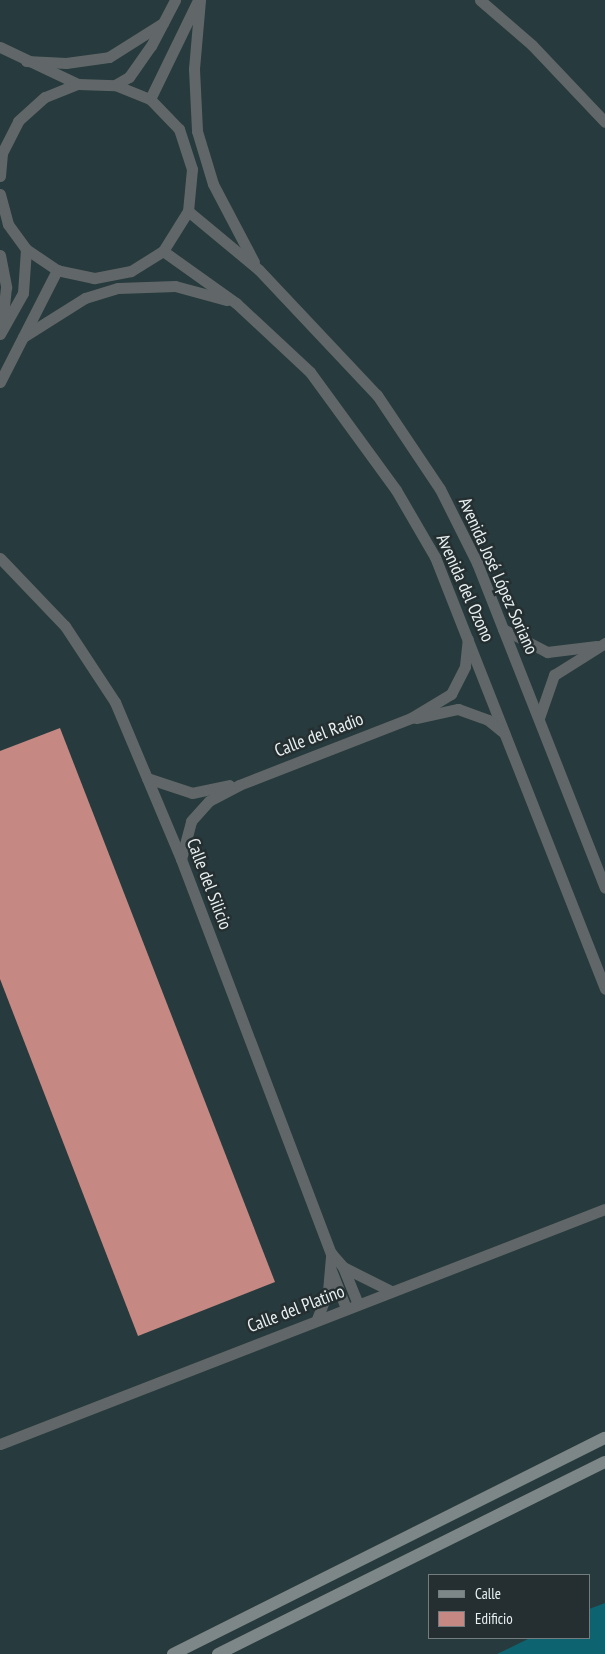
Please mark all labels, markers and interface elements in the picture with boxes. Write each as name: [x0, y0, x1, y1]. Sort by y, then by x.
street label: Avenida José López Soriano: [454, 494, 542, 658]
street label: Avenida del Ozono: [432, 531, 498, 645]
street label: Calle del Radio: [272, 708, 366, 762]
street label: Calle del Silicio: [182, 835, 236, 933]
street label: Calle del Platino: [244, 1281, 348, 1337]
legend: [428, 1574, 590, 1639]
text: Calle: [475, 1584, 501, 1603]
text: Edificio: [475, 1609, 513, 1628]

